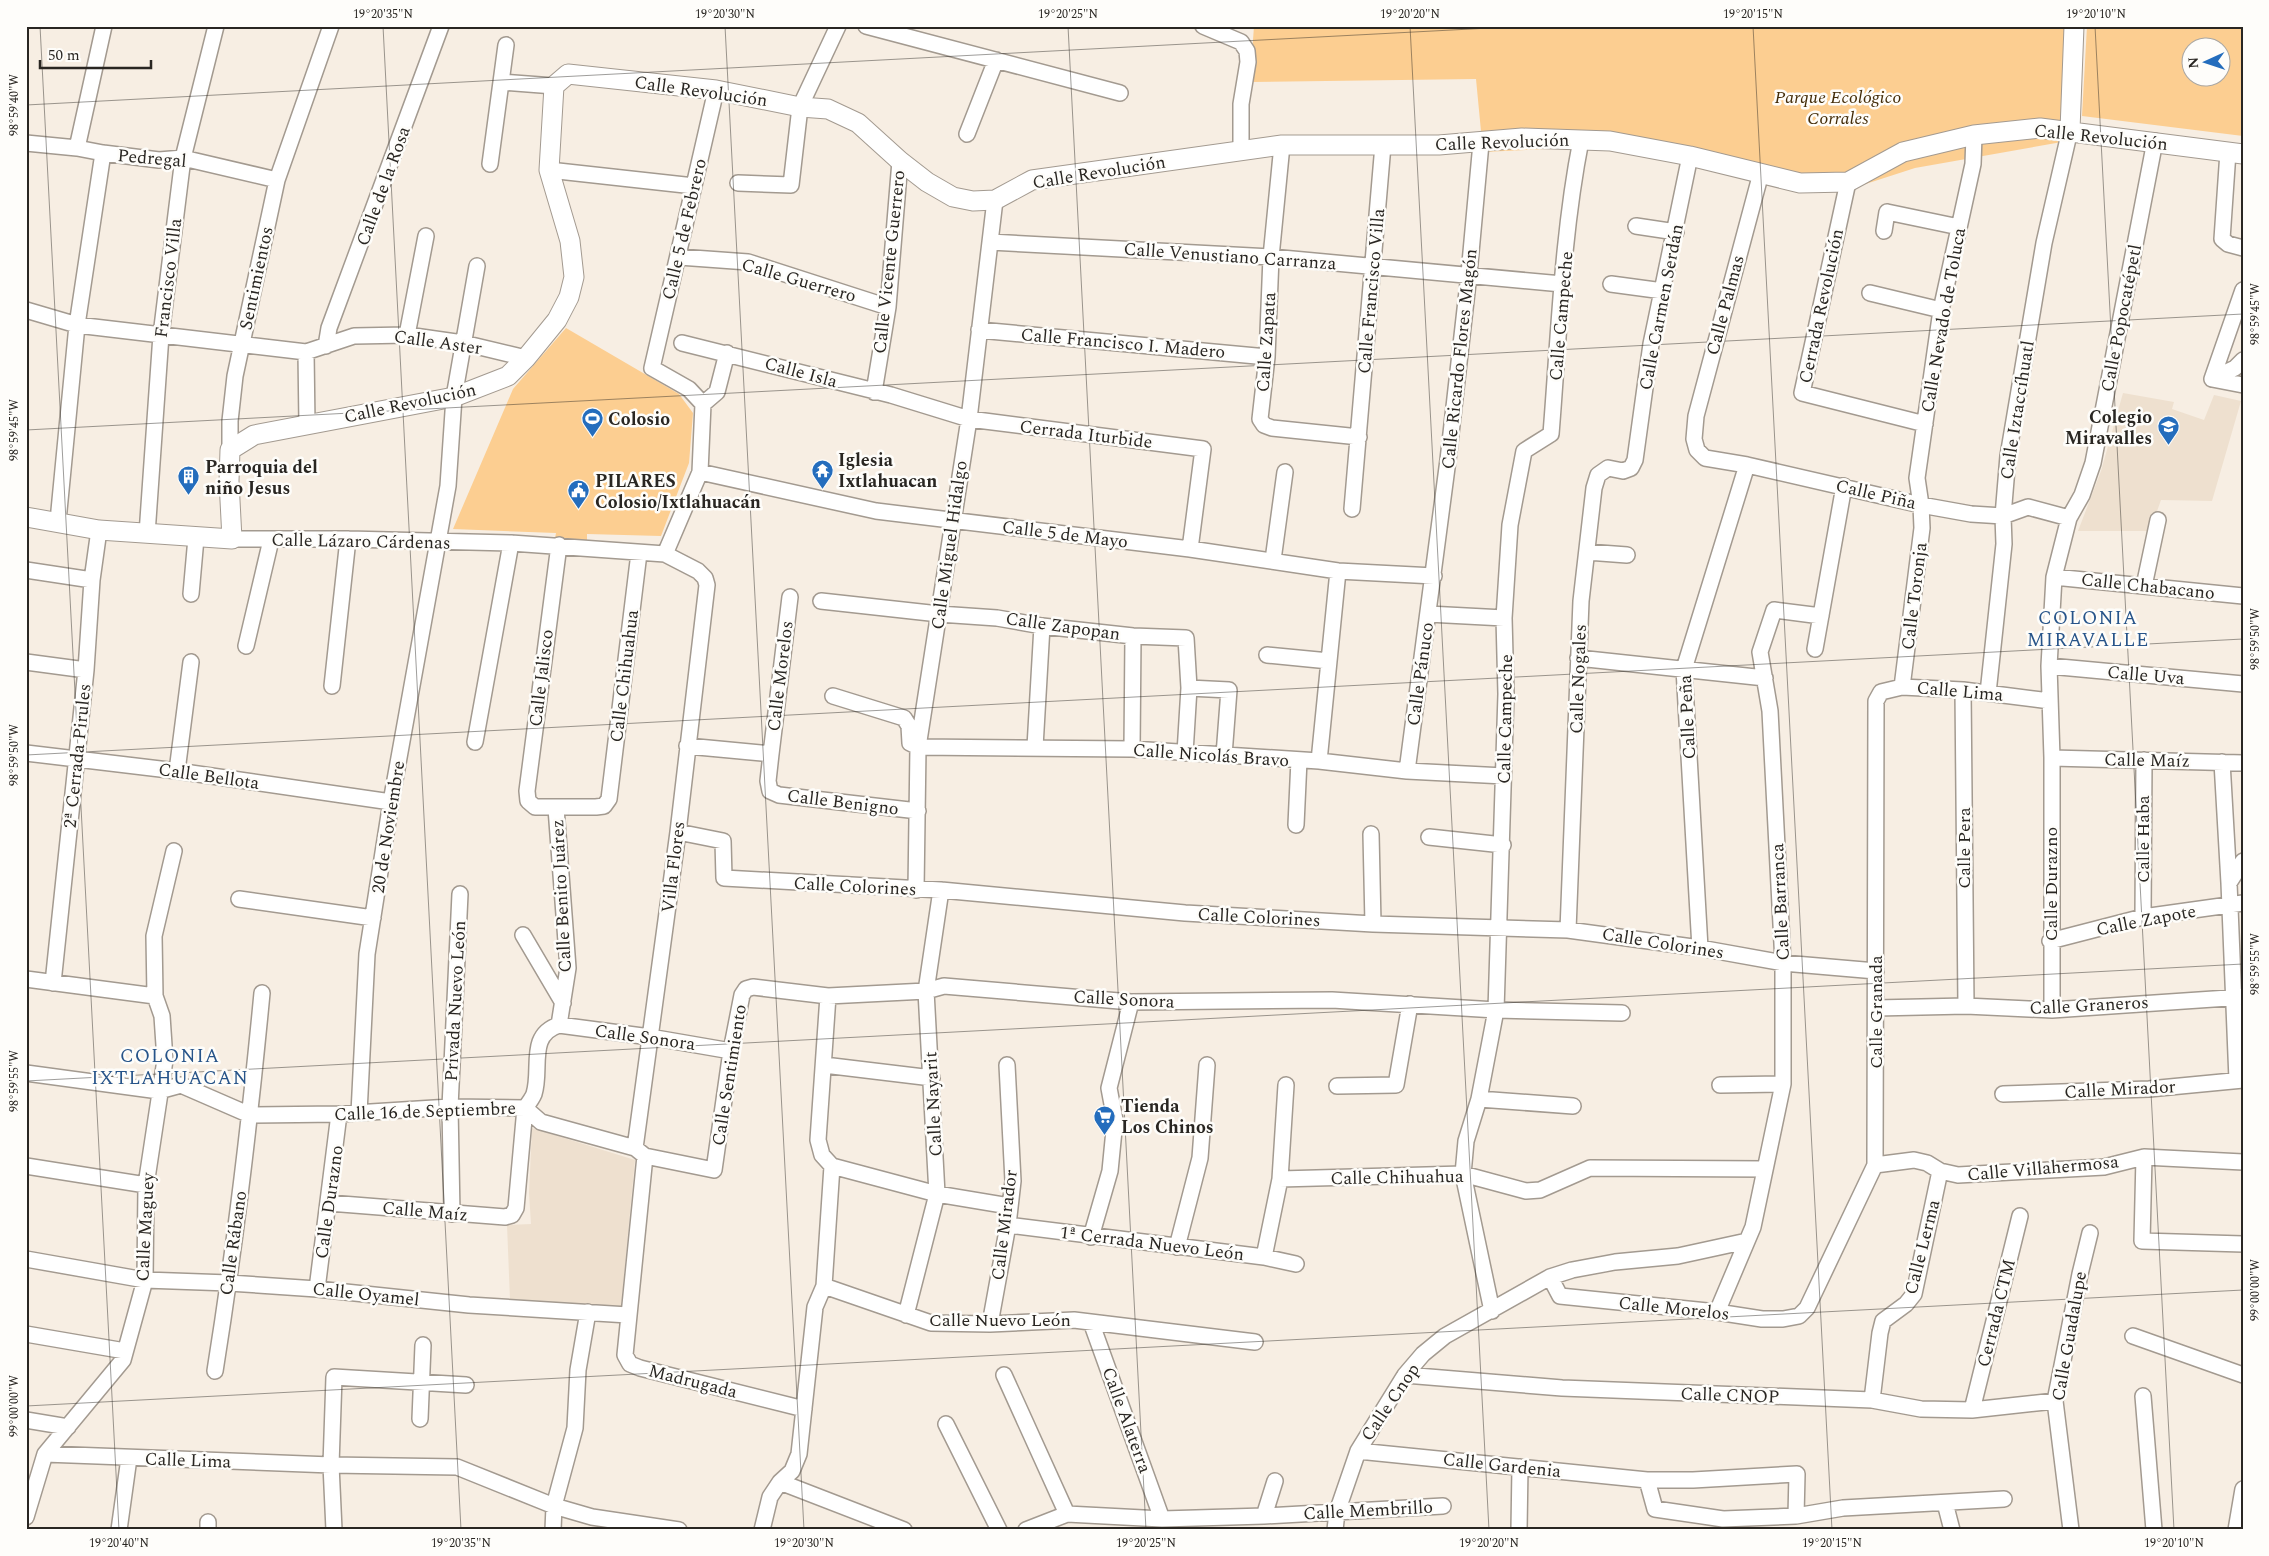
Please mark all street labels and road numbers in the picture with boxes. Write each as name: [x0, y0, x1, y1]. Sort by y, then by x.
street label: Calle Revolución: [633, 69, 769, 114]
street label: Calle Revolución: [2033, 117, 2169, 158]
street label: Calle de la Rosa: [349, 122, 418, 250]
street label: Calle Revolución: [1434, 127, 1570, 158]
street label: Pedregal: [116, 142, 188, 175]
street label: Calle Revolución: [1031, 149, 1168, 196]
street label: Calle 5 de Febrero: [655, 156, 714, 302]
street label: Calle Vicente Guerrero: [866, 169, 913, 355]
street label: Calle Francisco Villa: [1351, 207, 1392, 375]
street label: Francisco Villa: [148, 217, 189, 339]
street label: Calle Carmen Serdán: [1632, 222, 1691, 393]
street label: Sentimientos: [232, 224, 281, 332]
street label: Calle Nevado de Toluca: [1914, 225, 1973, 415]
street label: Cerrada Revolución: [1792, 226, 1851, 386]
street label: Calle Venustiano Carranza: [1123, 236, 1338, 277]
street label: Calle Popocatépetl: [2094, 242, 2149, 394]
street label: Calle Ricardo Flores Magón: [1434, 247, 1485, 471]
street label: Calle Campeche: [1542, 250, 1581, 382]
street label: Calle Guerrero: [738, 251, 859, 310]
street label: Calle Palmas: [1699, 252, 1752, 358]
street label: Calle Zapata: [1250, 291, 1283, 393]
street label: Calle Francisco I. Madero: [1020, 321, 1226, 366]
street label: Calle Aster: [392, 323, 484, 362]
street label: Calle Iztaccíhuatl: [1993, 339, 2042, 482]
street label: Calle Isla: [761, 350, 841, 395]
street label: Calle Revolución: [342, 376, 479, 431]
street label: Cerrada Iturbide: [1018, 413, 1154, 456]
street label: Calle Miguel Hidalgo: [924, 459, 975, 631]
street label: Calle Piña: [1833, 472, 1919, 517]
street label: Calle 5 de Mayo: [1000, 513, 1129, 556]
street label: Calle Lázaro Cárdenas: [271, 526, 451, 557]
street label: Calle Toronja: [1895, 541, 1935, 651]
street label: Calle Chabacano: [2080, 566, 2216, 607]
street label: Calle Zapopan: [1004, 605, 1122, 648]
street label: Calle Chihuahua: [603, 608, 646, 744]
street label: Calle Morelos: [760, 619, 801, 733]
street label: Calle Pánuco: [1400, 620, 1441, 728]
street label: Calle Nogales: [1563, 624, 1594, 734]
street label: Calle Jalisco: [522, 628, 561, 728]
street label: Calle Campeche: [1491, 654, 1520, 784]
street label: Calle Uva: [2106, 659, 2186, 692]
street label: Calle Peña: [1672, 674, 1703, 760]
street label: Calle Lima: [1916, 674, 2005, 709]
street label: 2ª Cerrada Pirules: [56, 682, 99, 830]
street label: Calle Nicolás Bravo: [1132, 737, 1290, 774]
street label: Calle Maíz: [2104, 746, 2190, 775]
street label: Calle Bellota: [157, 756, 261, 797]
street label: 20 de Noviembre: [365, 759, 412, 895]
street label: Calle Benigno: [786, 782, 900, 823]
street label: Calle Haba: [2130, 795, 2157, 883]
street label: Calle Pera: [1951, 807, 1978, 889]
street label: Calle Benito Juárez: [544, 819, 579, 973]
street label: Villa Flores: [654, 820, 693, 914]
street label: Calle Durazno: [2038, 827, 2065, 941]
street label: Calle Barranca: [1764, 842, 1797, 961]
street label: Calle Colorines: [793, 870, 917, 903]
street label: Calle Zapote: [2094, 898, 2198, 943]
street label: Calle Colorines: [1197, 901, 1321, 934]
street label: Privada Nuevo León: [438, 920, 473, 1082]
street label: Calle Colorines: [1600, 921, 1726, 966]
street label: Calle Granada: [1863, 955, 1890, 1069]
street label: Calle Sonora: [1073, 983, 1176, 1016]
street label: Calle Graneros: [2029, 989, 2149, 1022]
street label: Calle Sentimiento: [705, 1002, 754, 1148]
street label: Calle Sonora: [593, 1017, 697, 1058]
street label: Calle Nayarit: [917, 1051, 950, 1157]
street label: Calle Mirador: [2064, 1073, 2176, 1106]
street label: Calle 16 de Septiembre: [334, 1095, 517, 1128]
street label: Calle Durazno: [308, 1144, 351, 1261]
street label: Calle Villahermosa: [1966, 1148, 2120, 1189]
street label: Calle Chihuahua: [1330, 1163, 1464, 1192]
street label: Calle Mirador: [984, 1168, 1025, 1282]
street label: Calle Maguey: [129, 1171, 162, 1282]
street label: Calle Rábano: [213, 1189, 254, 1297]
street label: Calle Maíz: [381, 1194, 469, 1229]
street label: Calle Lerma: [1898, 1197, 1947, 1297]
street label: 1ª Cerrada Nuevo León: [1058, 1219, 1246, 1268]
street label: Cerrada CTM: [1970, 1256, 2023, 1370]
street label: Calle Guadalupe: [2045, 1269, 2094, 1403]
street label: Calle Oyamel: [311, 1275, 421, 1314]
street label: Calle Morelos: [1617, 1289, 1731, 1328]
street label: Calle Nuevo León: [929, 1307, 1071, 1334]
street label: Madrugada: [646, 1357, 740, 1406]
street label: Calle Cnop: [1354, 1358, 1427, 1447]
street label: Calle Alaterra: [1095, 1363, 1158, 1477]
street label: Calle CNOP: [1680, 1380, 1780, 1411]
street label: Calle Lima: [144, 1445, 232, 1476]
street label: Calle Gardenia: [1441, 1446, 1563, 1485]
street label: Calle Membrillo: [1302, 1494, 1434, 1527]

